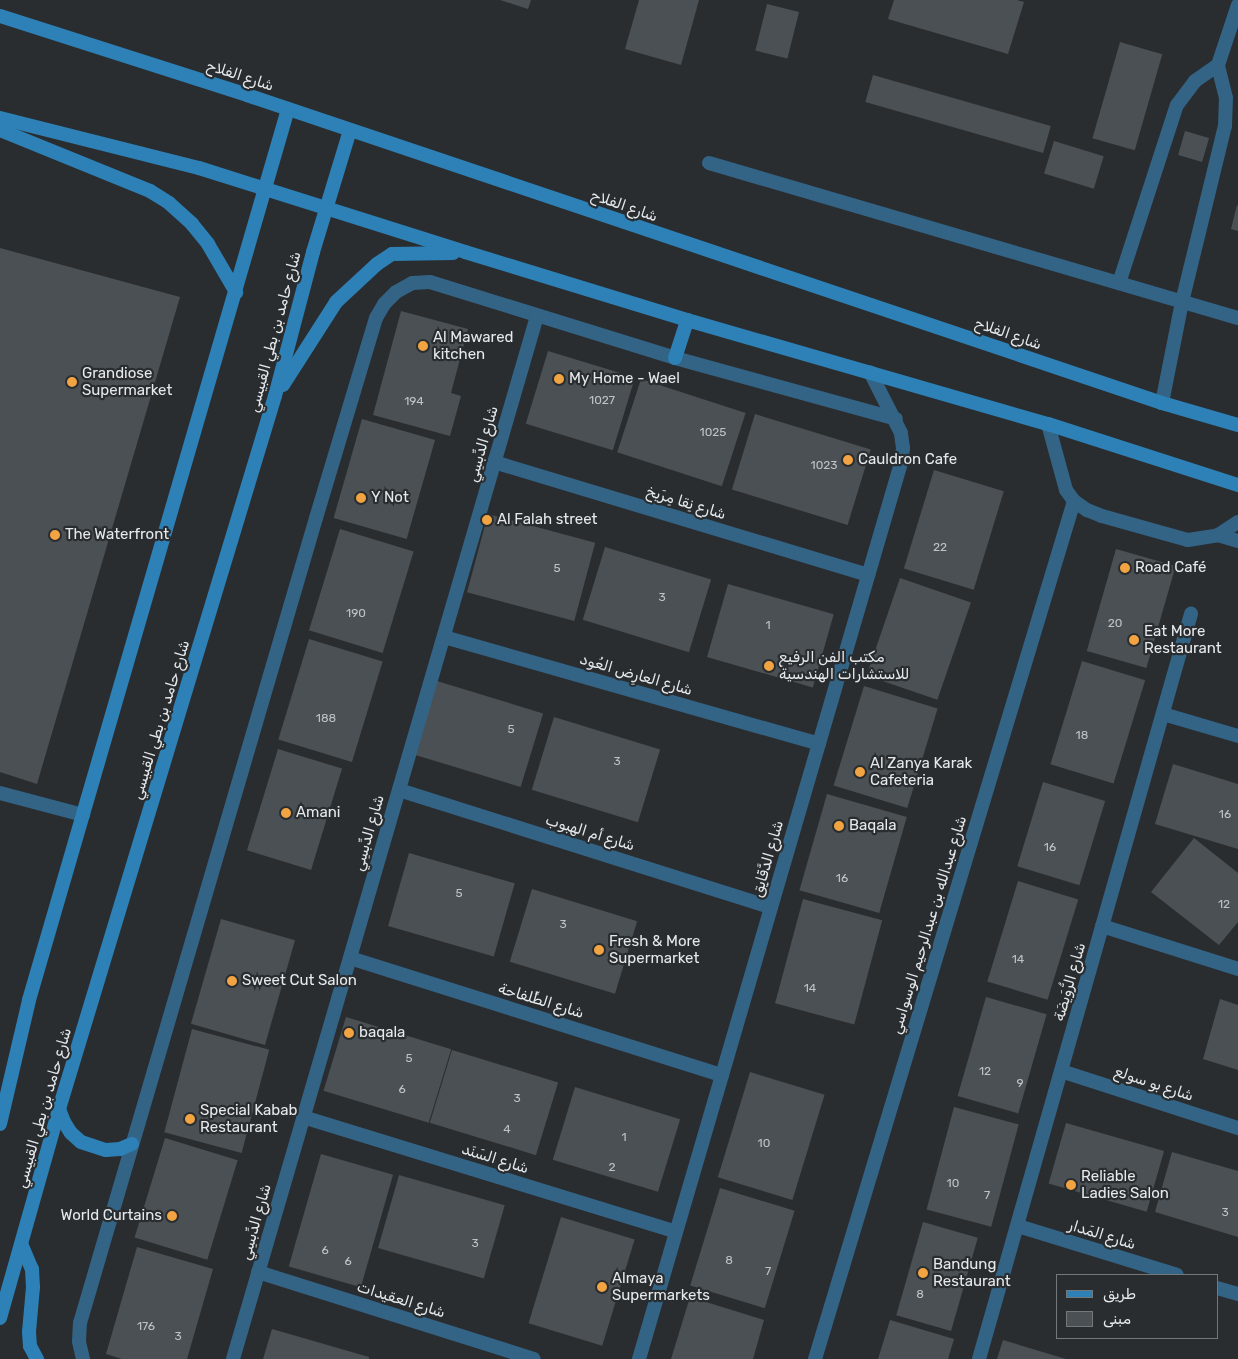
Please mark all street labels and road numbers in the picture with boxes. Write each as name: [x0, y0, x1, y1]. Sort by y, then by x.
street label: شارع الفلاح: [204, 57, 276, 95]
street label: شارع الفلاح: [588, 186, 660, 226]
street label: شارع حامد بن بطي القبيسي: [245, 250, 305, 414]
street label: شارع الفلاح: [972, 314, 1044, 354]
street label: شارع الدِّبسِي: [464, 404, 502, 484]
street label: شارع نِقا مِرَيخ: [644, 482, 728, 524]
street label: شارع حامد بن بطي القبيسي: [128, 638, 194, 802]
street label: شارع العارِض العُود: [578, 650, 694, 700]
street label: شارع الدِّبسِي: [350, 793, 388, 873]
street label: شارع أم الهبوب: [543, 811, 637, 855]
street label: شارع عبدالله بن عبدالرحيم الوسواسي: [887, 814, 971, 1036]
street label: شارع الدَّقَايِق: [748, 818, 788, 900]
street label: شارع الرُّوَيضَة: [1050, 941, 1090, 1023]
street label: شارع الطِّلفاحة: [496, 979, 586, 1023]
street label: شارع حامد بن بطي القبيسي: [12, 1026, 76, 1190]
street label: شارع بو سولع: [1112, 1063, 1196, 1105]
street label: شارع السَنَد: [459, 1140, 531, 1178]
street label: شارع الدِّبسِي: [237, 1182, 275, 1262]
street label: شارع المَدار: [1066, 1216, 1138, 1254]
street label: شارع العقيدات: [355, 1278, 447, 1322]

